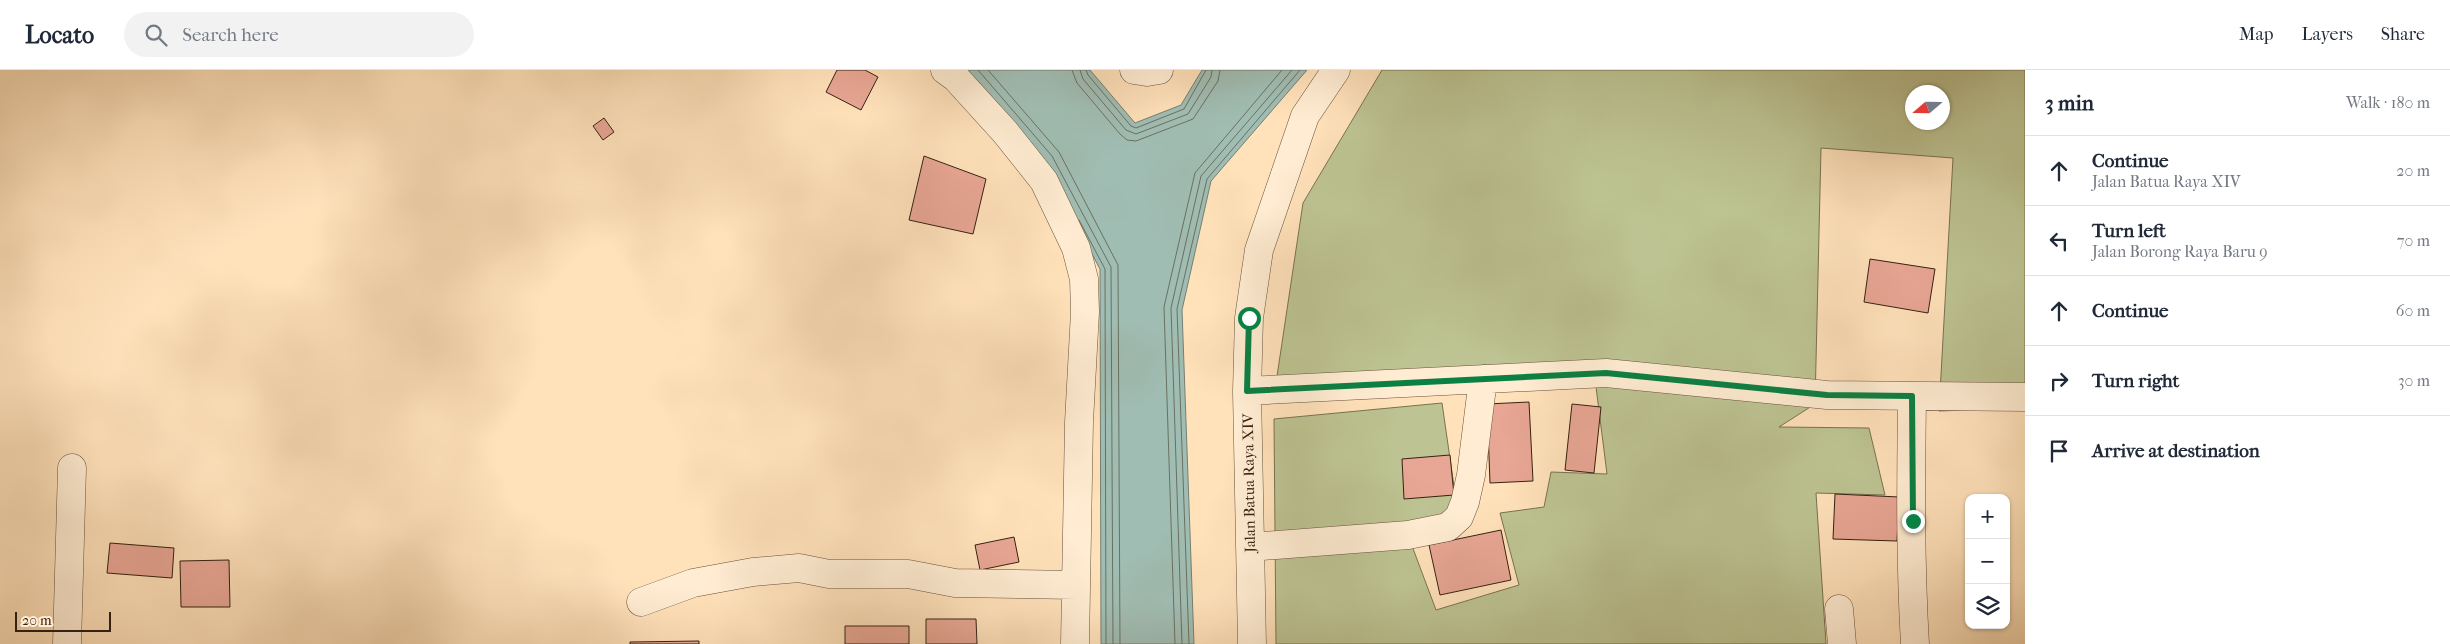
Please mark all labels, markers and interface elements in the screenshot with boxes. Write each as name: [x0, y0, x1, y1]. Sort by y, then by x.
search box: [124, 12, 474, 57]
text: Locato: [25, 21, 94, 49]
icon: search: [142, 21, 170, 49]
text: Search here: [182, 24, 279, 46]
text: Map: [2239, 24, 2273, 45]
text: Layers: [2301, 24, 2353, 45]
text: Share: [2381, 24, 2425, 45]
north arrow: [1905, 85, 1950, 130]
text: 3 min: [2045, 91, 2094, 115]
text: Walk · 180 m: [2346, 93, 2430, 112]
text: Continue: [2092, 150, 2168, 172]
icon: ahead: [2045, 157, 2073, 185]
text: 20 m: [2396, 161, 2430, 180]
text: Jalan Batua Raya XIV: [2092, 172, 2240, 191]
text: Turn left: [2092, 220, 2166, 242]
icon: left: [2045, 227, 2073, 255]
text: 70 m: [2397, 231, 2430, 250]
text: Jalan Borong Raya Baru 9: [2092, 242, 2268, 261]
icon: ahead: [2045, 297, 2073, 325]
text: Continue: [2092, 300, 2168, 322]
text: 60 m: [2396, 301, 2430, 320]
route start: [1238, 307, 1261, 330]
icon: right: [2045, 367, 2073, 395]
text: Turn right: [2092, 370, 2179, 392]
text: 30 m: [2398, 371, 2430, 390]
street label: Jalan Batua Raya XIV: [1239, 412, 1259, 554]
icon: arrive: [2045, 437, 2073, 465]
text: Arrive at destination: [2092, 440, 2260, 462]
map controls: [1965, 494, 2010, 629]
button: +: [1965, 494, 2010, 539]
route end: [1902, 510, 1925, 533]
button: −: [1965, 539, 2010, 584]
button: layers: [1965, 584, 2010, 629]
scale bar: [15, 609, 111, 632]
text: 20 m: [22, 612, 52, 629]

